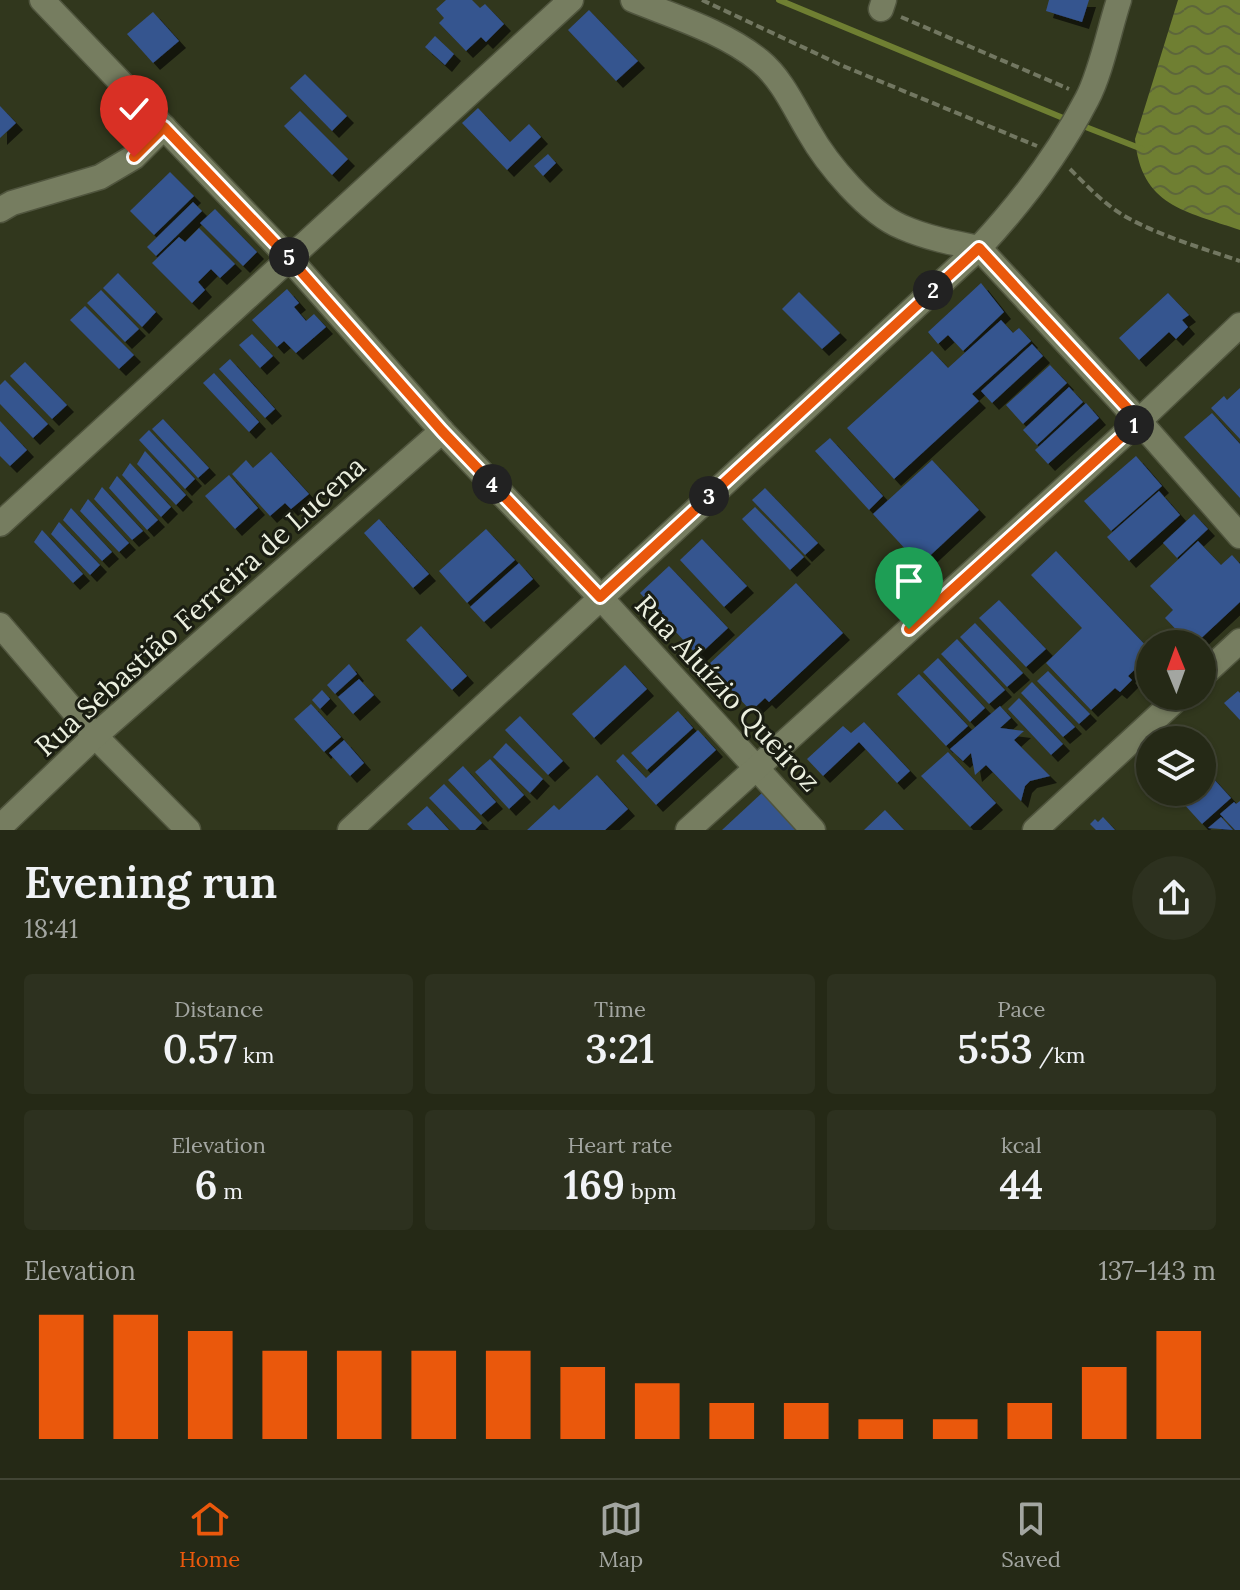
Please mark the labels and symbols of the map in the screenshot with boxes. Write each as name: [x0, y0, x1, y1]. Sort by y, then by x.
pin: [100, 75, 168, 157]
pin: 5: [269, 237, 309, 277]
pin: 2: [913, 270, 953, 310]
pin: 1: [1114, 405, 1154, 445]
street label: Rua Sebastião Ferreira de Lucena: [27, 448, 373, 764]
pin: 4: [472, 464, 512, 504]
pin: 3: [689, 476, 729, 516]
pin: [875, 547, 943, 629]
street label: Rua Aluízio Queiroz: [627, 587, 829, 799]
north arrow: [1136, 630, 1216, 710]

